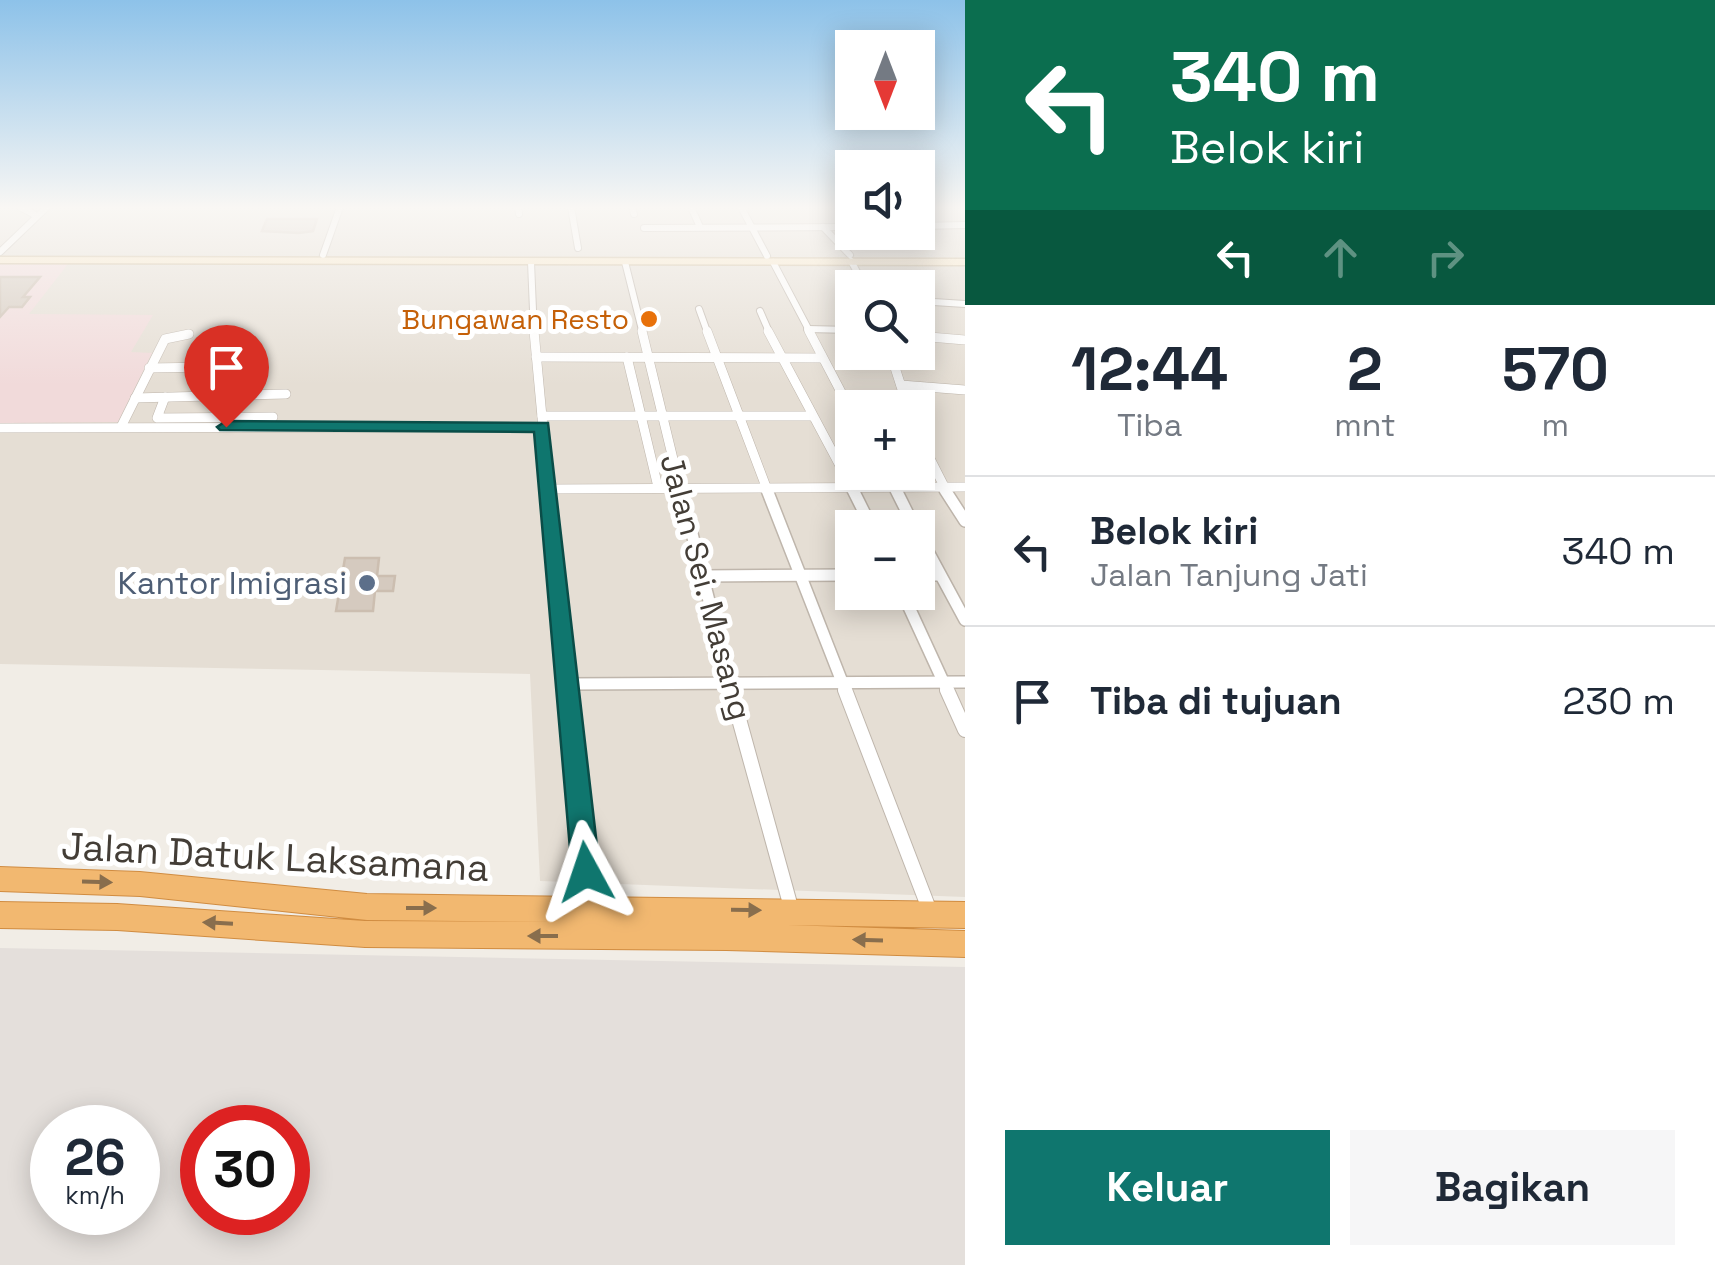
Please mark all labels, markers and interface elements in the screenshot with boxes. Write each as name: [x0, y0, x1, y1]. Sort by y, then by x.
north arrow: [835, 30, 935, 130]
map controls: [835, 30, 935, 610]
text: 340 m: [1170, 32, 1380, 121]
icon: left: [1005, 40, 1135, 170]
text: Belok kiri: [1170, 119, 1364, 176]
button: sound: [835, 150, 935, 250]
icon: left: [1208, 230, 1263, 285]
icon: ahead: [1313, 230, 1368, 285]
icon: right: [1418, 230, 1473, 285]
button: search: [835, 270, 935, 370]
place label: Bungawan Resto: [401, 301, 629, 337]
marker: Bungawan Resto: [638, 308, 660, 330]
pin: [184, 325, 269, 428]
text: 12:44: [1071, 331, 1228, 408]
text: 2: [1347, 331, 1383, 408]
text: 570: [1502, 331, 1609, 408]
icon: arrive: [199, 340, 254, 395]
button: +: [835, 390, 935, 490]
text: Tiba: [1117, 405, 1182, 445]
text: mnt: [1334, 405, 1396, 445]
text: m: [1542, 405, 1569, 445]
street label: Jalan Sei. Masang: [651, 450, 761, 724]
text: Belok kiri: [1090, 507, 1258, 555]
button: −: [835, 510, 935, 610]
icon: left: [1005, 524, 1060, 579]
text: 340 m: [1561, 527, 1675, 575]
text: Jalan Tanjung Jati: [1090, 555, 1368, 595]
place label: Kantor Imigrasi: [117, 563, 347, 603]
marker: Kantor Imigrasi: [356, 572, 378, 594]
icon: arrive: [1005, 674, 1060, 729]
text: Tiba di tujuan: [1090, 677, 1342, 725]
text: 230 m: [1562, 677, 1675, 725]
position arrow: [534, 820, 638, 924]
street label: Jalan Datuk Laksamana: [60, 822, 490, 892]
one-way arrow: [82, 875, 114, 891]
one-way arrow: [406, 900, 438, 916]
one-way arrow: [731, 903, 763, 919]
one-way arrow: [202, 915, 234, 931]
one-way arrow: [526, 928, 558, 944]
one-way arrow: [851, 932, 883, 948]
speed limit sign: 30: [180, 1105, 310, 1235]
text: 26: [65, 1126, 125, 1190]
button: Keluar: [1005, 1130, 1330, 1245]
button: Bagikan: [1350, 1130, 1675, 1245]
text: km/h: [65, 1179, 125, 1211]

